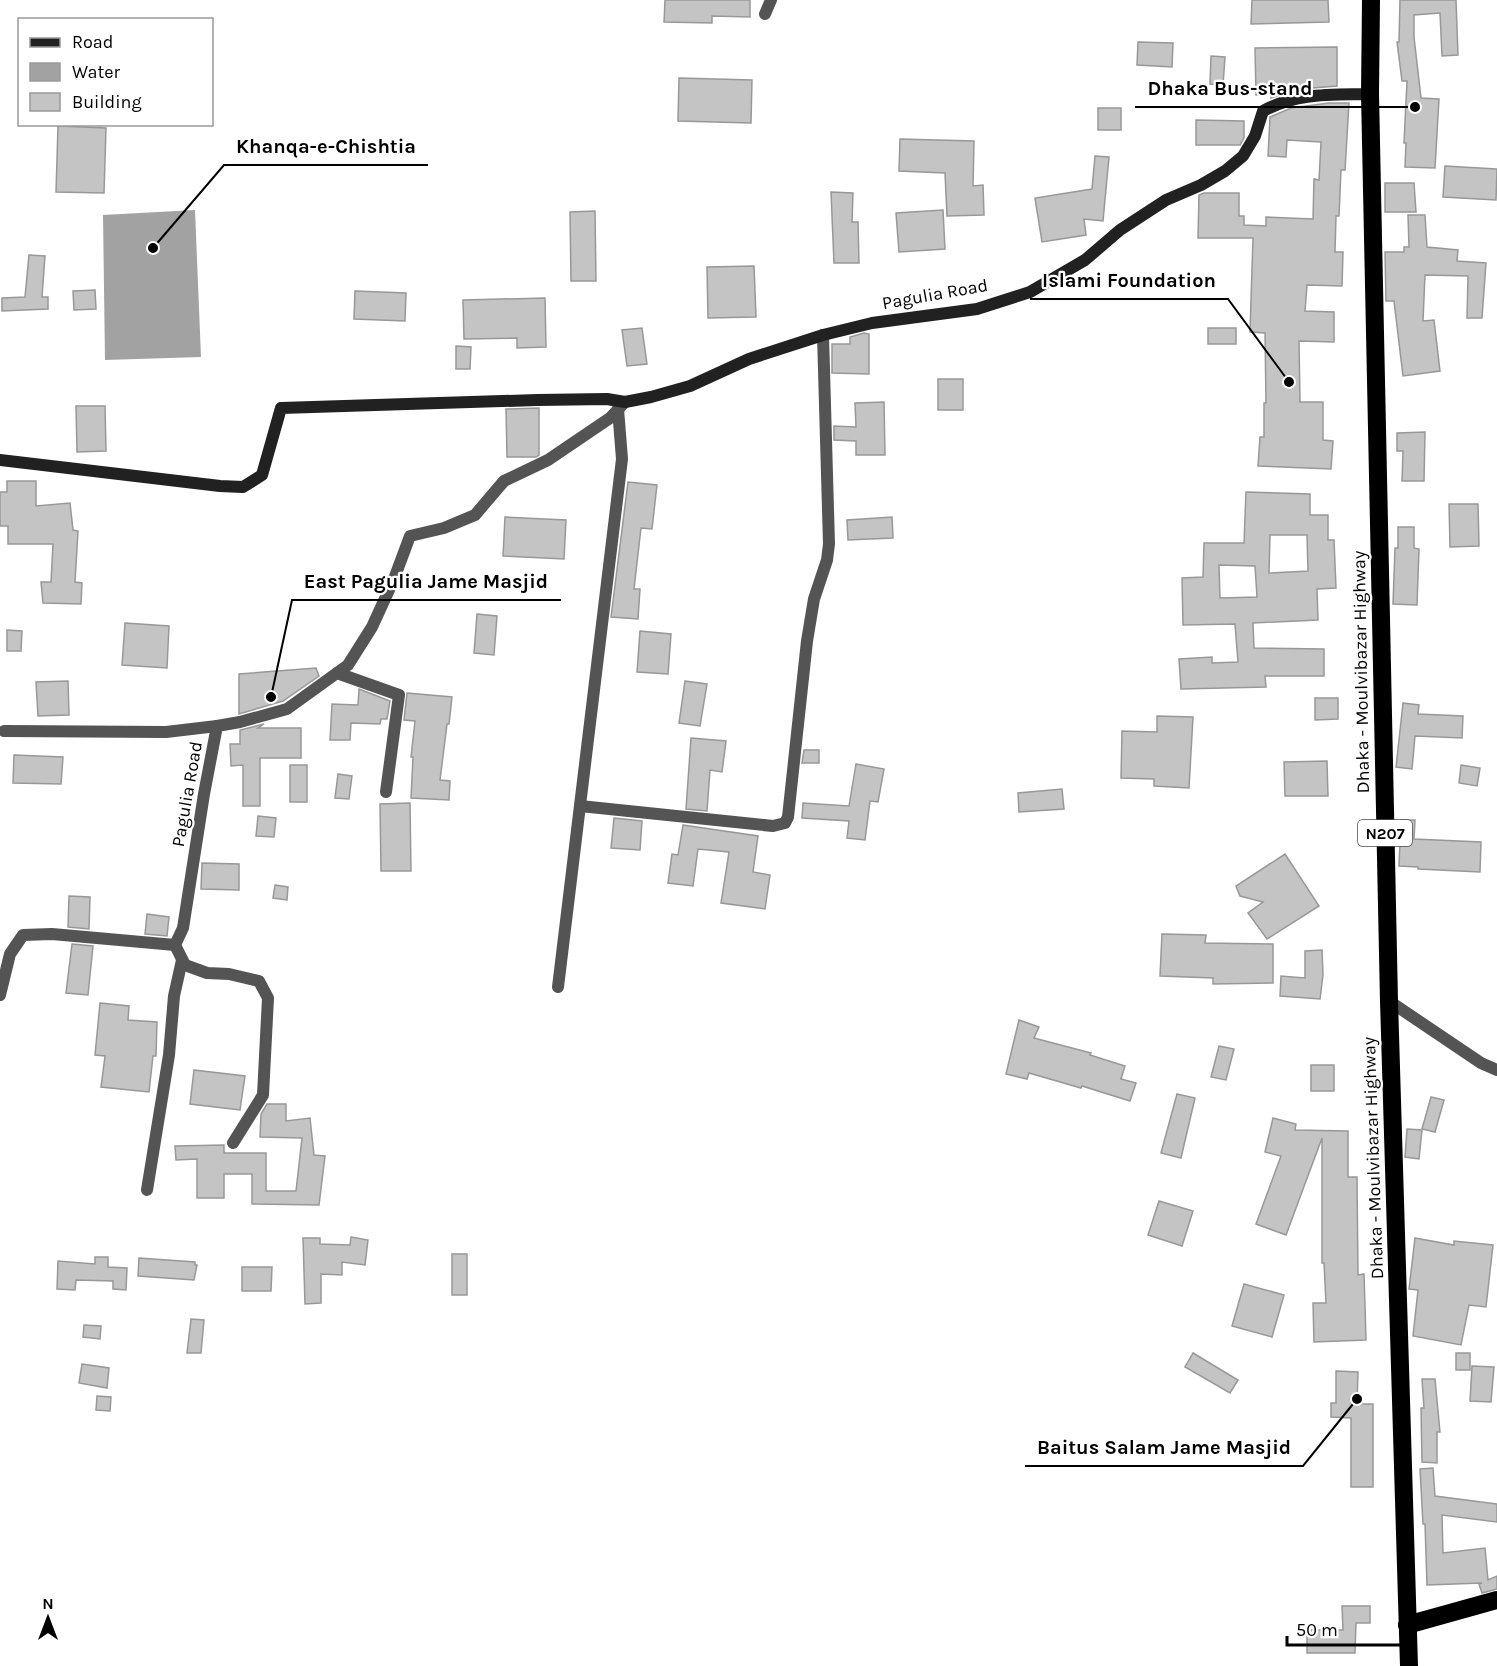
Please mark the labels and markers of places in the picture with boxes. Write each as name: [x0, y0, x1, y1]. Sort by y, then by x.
callout: Dhaka Bus-stand: [1135, 69, 1324, 107]
callout: Khanqa-e-Chishtia: [224, 127, 428, 165]
callout: Islami Foundation: [1030, 261, 1228, 299]
callout: East Pagulia Jame Masjid: [292, 562, 561, 600]
callout: Baitus Salam Jame Masjid: [1025, 1428, 1303, 1466]

